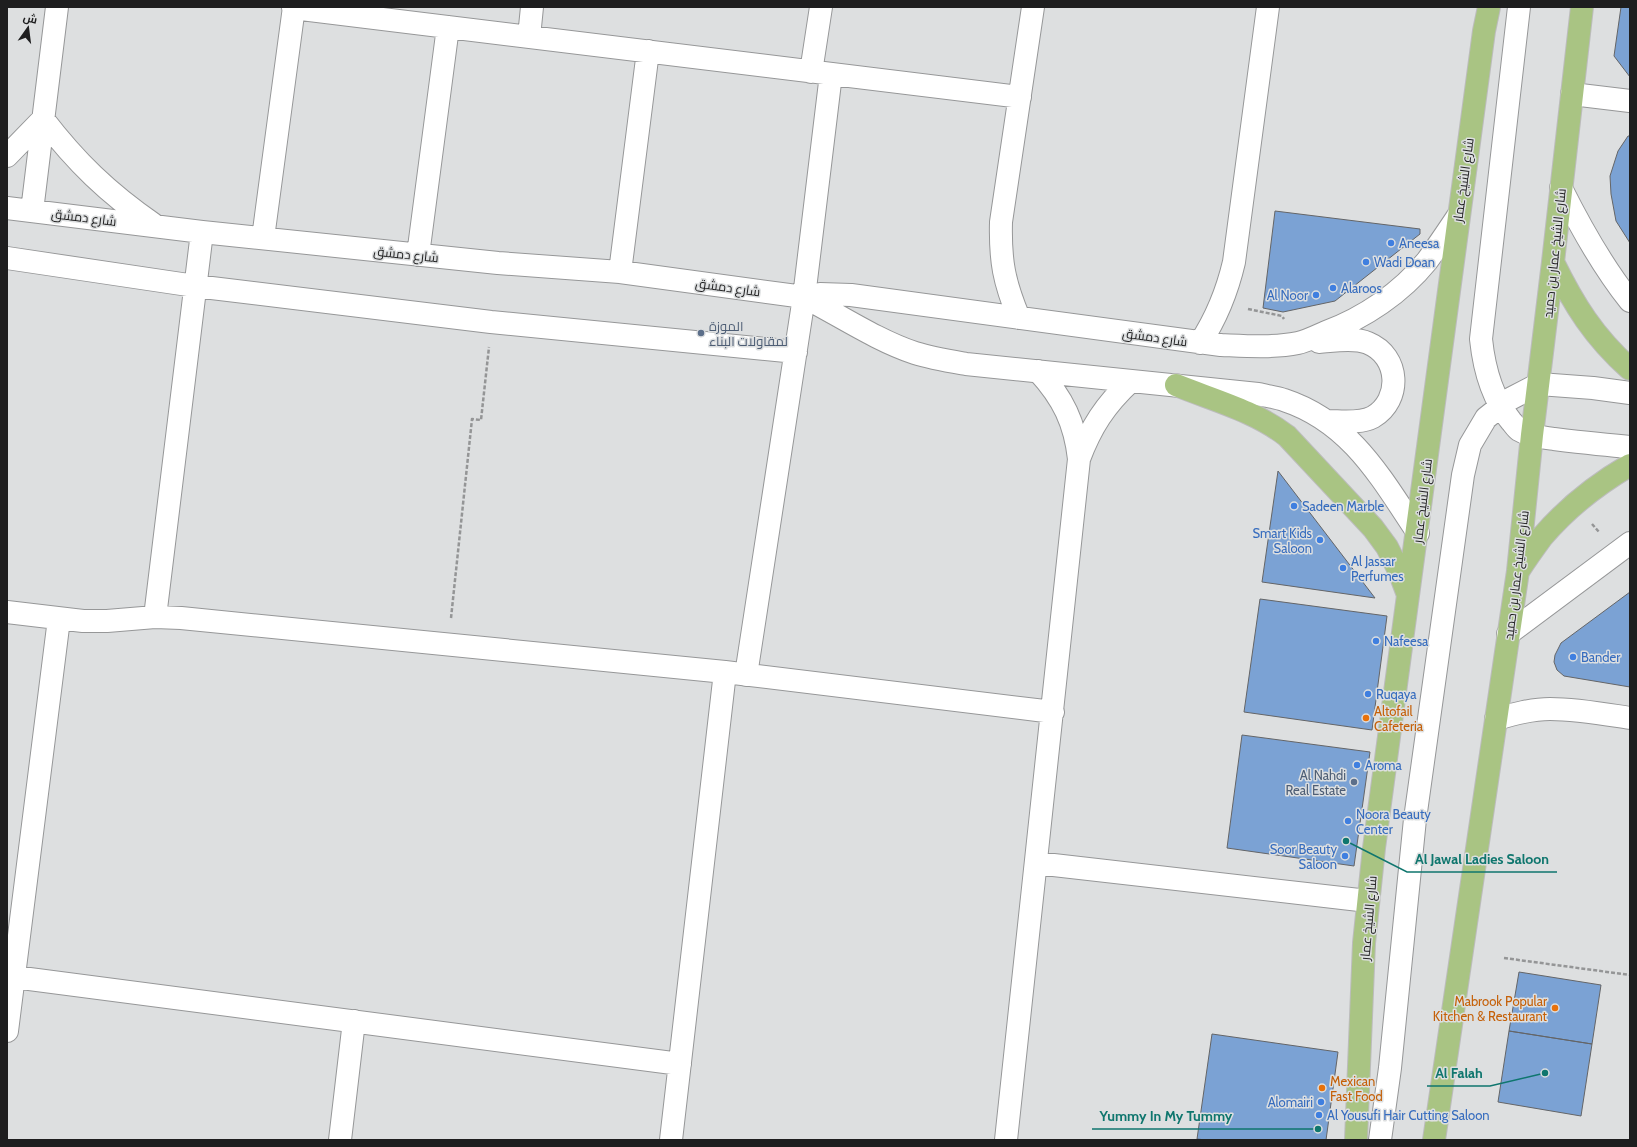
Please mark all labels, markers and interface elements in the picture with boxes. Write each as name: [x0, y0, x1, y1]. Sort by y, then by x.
north arrow: [8, 8, 48, 48]
text: ش: [22, 10, 39, 27]
street label: شارع الشيخ عمار: [1449, 137, 1478, 224]
street label: شارع الشيخ عمار بن حميد: [1539, 187, 1570, 319]
street label: شارع دمشق: [50, 205, 118, 230]
place label: Aneesa: [1399, 235, 1440, 251]
marker: Aneesa: [1386, 238, 1396, 248]
street label: شارع دمشق: [372, 243, 439, 266]
place label: Wadi Doan: [1374, 254, 1435, 270]
marker: Wadi Doan: [1361, 257, 1371, 267]
street label: شارع دمشق: [694, 275, 762, 300]
place label: Alaroos: [1341, 280, 1382, 296]
marker: Alaroos: [1328, 283, 1338, 293]
place label: Al Noor: [1267, 287, 1309, 303]
marker: Al Noor: [1311, 290, 1321, 300]
place label: الموزة لمقاولات البناء: [709, 318, 788, 349]
street label: شارع دمشق: [1121, 325, 1189, 350]
marker: الموزة لمقاولات البناء: [696, 328, 706, 338]
street label: شارع الشيخ عمار: [1409, 458, 1436, 545]
place label: Sadeen Marble: [1302, 498, 1385, 514]
marker: Sadeen Marble: [1289, 501, 1299, 511]
street label: شارع الشيخ عمار بن حميد: [1500, 509, 1533, 641]
place label: Smart Kids Saloon: [1252, 525, 1313, 556]
marker: Smart Kids Saloon: [1315, 535, 1325, 545]
place label: Al Jassar Perfumes: [1351, 553, 1404, 584]
marker: Al Jassar Perfumes: [1338, 563, 1348, 573]
place label: Nafeesa: [1384, 633, 1429, 649]
marker: Nafeesa: [1371, 636, 1381, 646]
place label: Bander: [1581, 649, 1621, 665]
marker: Bander: [1568, 652, 1578, 662]
place label: Ruqaya: [1376, 686, 1417, 702]
marker: Ruqaya: [1363, 689, 1373, 699]
place label: Altofail Cafeteria: [1374, 703, 1424, 734]
marker: Altofail Cafeteria: [1361, 713, 1371, 723]
place label: Aroma: [1365, 757, 1402, 773]
marker: Aroma: [1352, 760, 1362, 770]
place label: Al Nahdi Real Estate: [1286, 767, 1346, 798]
marker: Al Nahdi Real Estate: [1349, 777, 1359, 787]
place label: Noora Beauty Center: [1356, 806, 1431, 837]
marker: Noora Beauty Center: [1343, 816, 1353, 826]
place label: Soor Beauty Saloon: [1270, 841, 1337, 872]
callout: Al Jawal Ladies Saloon: [1407, 846, 1557, 872]
text: Al Jawal Ladies Saloon: [1415, 850, 1549, 868]
marker: Soor Beauty Saloon: [1340, 851, 1350, 861]
street label: شارع الشيخ عمار: [1356, 875, 1381, 962]
place label: Mabrook Popular Kitchen & Restaurant: [1433, 993, 1548, 1024]
marker: Mabrook Popular Kitchen & Restaurant: [1550, 1003, 1560, 1013]
callout: Al Falah: [1427, 1060, 1490, 1086]
text: Al Falah: [1435, 1064, 1483, 1082]
place label: Mexican Fast Food: [1330, 1073, 1383, 1104]
marker: Mexican Fast Food: [1317, 1083, 1327, 1093]
place label: Alomairi: [1268, 1094, 1313, 1110]
marker: Alomairi: [1316, 1097, 1326, 1107]
callout: Yummy In My Tummy: [1092, 1103, 1241, 1129]
text: Yummy In My Tummy: [1099, 1107, 1233, 1125]
place label: Al Yousufi Hair Cutting Saloon: [1327, 1107, 1490, 1123]
marker: Al Yousufi Hair Cutting Saloon: [1314, 1110, 1324, 1120]

